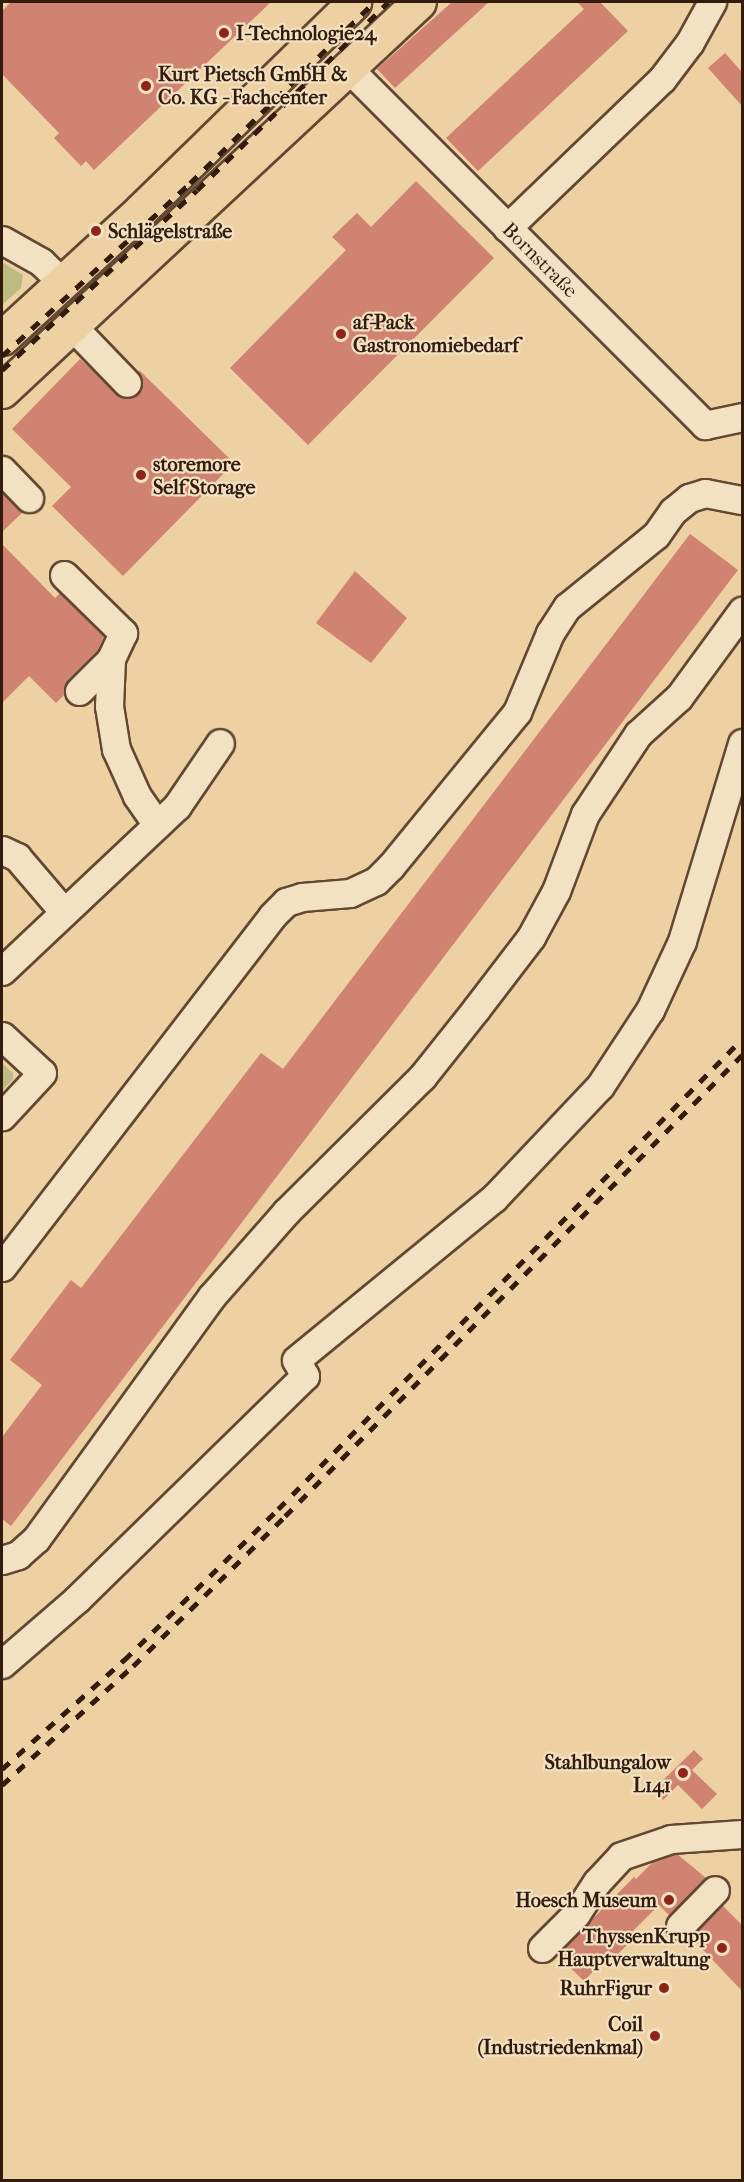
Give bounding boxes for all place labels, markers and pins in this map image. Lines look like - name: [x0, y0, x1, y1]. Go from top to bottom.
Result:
- place label: I-Technologie24: [236, 21, 376, 45]
- marker: I-Technologie24: [217, 26, 231, 40]
- place label: Kurt Pietsch GmbH & Co. KG - Fachcenter: [158, 62, 347, 109]
- marker: Kurt Pietsch GmbH & Co. KG - Fachcenter: [139, 79, 153, 93]
- place label: Schlägelstraße: [108, 219, 232, 243]
- marker: Schlägelstraße: [89, 224, 103, 238]
- place label: af-Pack Gastronomiebedarf: [353, 310, 519, 357]
- marker: af-Pack Gastronomiebedarf: [334, 327, 348, 341]
- place label: storemore Self Storage: [153, 452, 255, 499]
- marker: storemore Self Storage: [134, 468, 148, 482]
- place label: Stahlbungalow L141: [544, 1750, 671, 1797]
- marker: Stahlbungalow L141: [676, 1766, 690, 1780]
- place label: Hoesch Museum: [515, 1888, 657, 1912]
- marker: Hoesch Museum: [662, 1893, 676, 1907]
- place label: ThyssenKrupp Hauptverwaltung: [557, 1924, 710, 1971]
- marker: ThyssenKrupp Hauptverwaltung: [715, 1941, 729, 1955]
- place label: RuhrFigur: [560, 1976, 652, 2000]
- marker: RuhrFigur: [657, 1981, 671, 1995]
- place label: Coil (Industriedenkmal): [478, 2012, 643, 2059]
- marker: Coil (Industriedenkmal): [648, 2029, 662, 2043]

